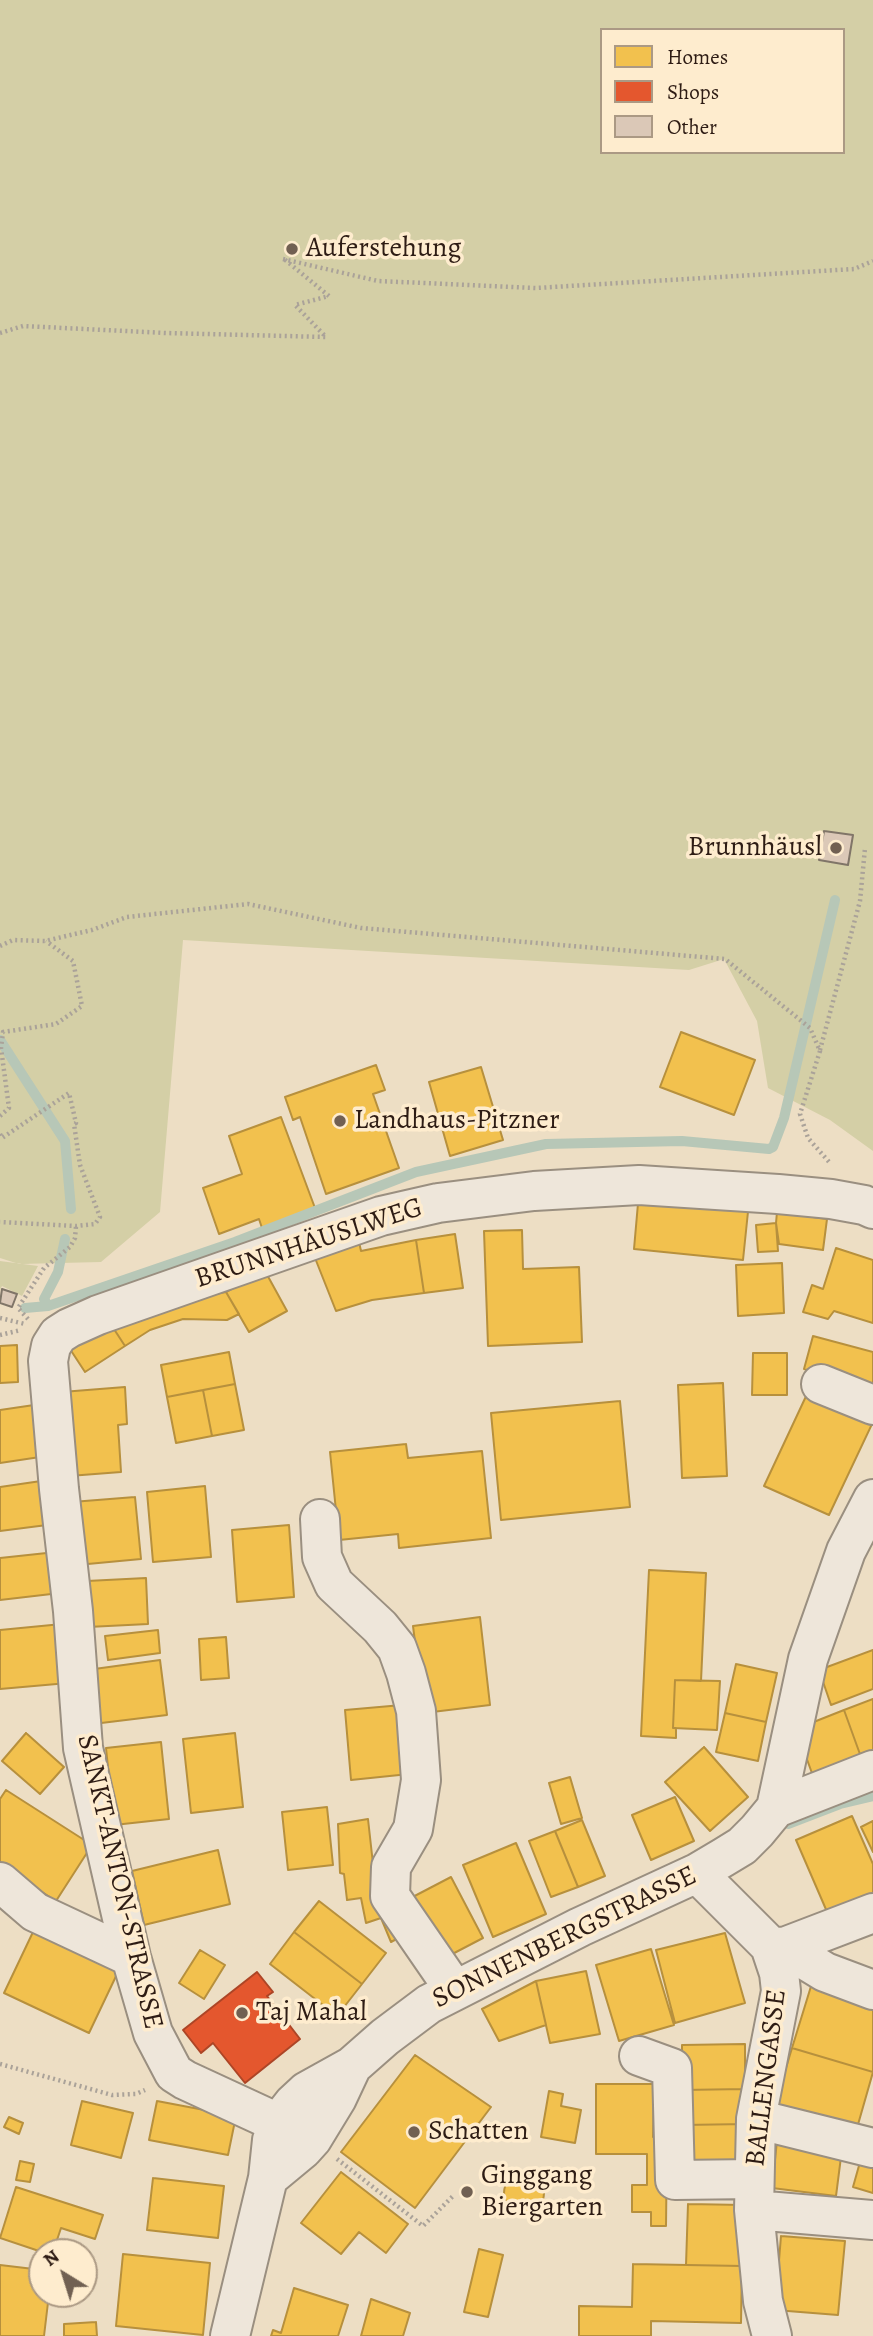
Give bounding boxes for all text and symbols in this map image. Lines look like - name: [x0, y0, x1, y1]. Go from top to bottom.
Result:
- legend: [600, 28, 845, 154]
- text: Homes: [667, 43, 728, 71]
- text: Shops: [667, 78, 719, 106]
- text: Other: [667, 113, 717, 141]
- place label: Auferstehung: [306, 232, 461, 266]
- marker: Auferstehung: [284, 241, 300, 257]
- place label: Brunnhäusl: [688, 831, 822, 865]
- marker: Brunnhäusl: [828, 840, 844, 856]
- place label: Landhaus-Pitzner: [354, 1104, 560, 1138]
- marker: Landhaus-Pitzner: [332, 1113, 348, 1129]
- street label: BRUNNHÄUSLWEG: [191, 1191, 427, 1297]
- street label: SANKT-ANTON-STRASSE: [69, 1731, 169, 2033]
- street label: SONNENBERGSTRASSE: [427, 1859, 703, 2017]
- street label: BALLENGASSE: [739, 1987, 795, 2169]
- place label: Taj Mahal: [256, 1996, 367, 2030]
- marker: Taj Mahal: [234, 2005, 250, 2021]
- place label: Schatten: [428, 2115, 529, 2149]
- marker: Schatten: [406, 2124, 422, 2140]
- place label: Ginggang Biergarten: [481, 2159, 603, 2225]
- marker: Ginggang Biergarten: [459, 2184, 475, 2200]
- north arrow: [28, 2238, 98, 2308]
- text: N: [38, 2244, 65, 2273]

